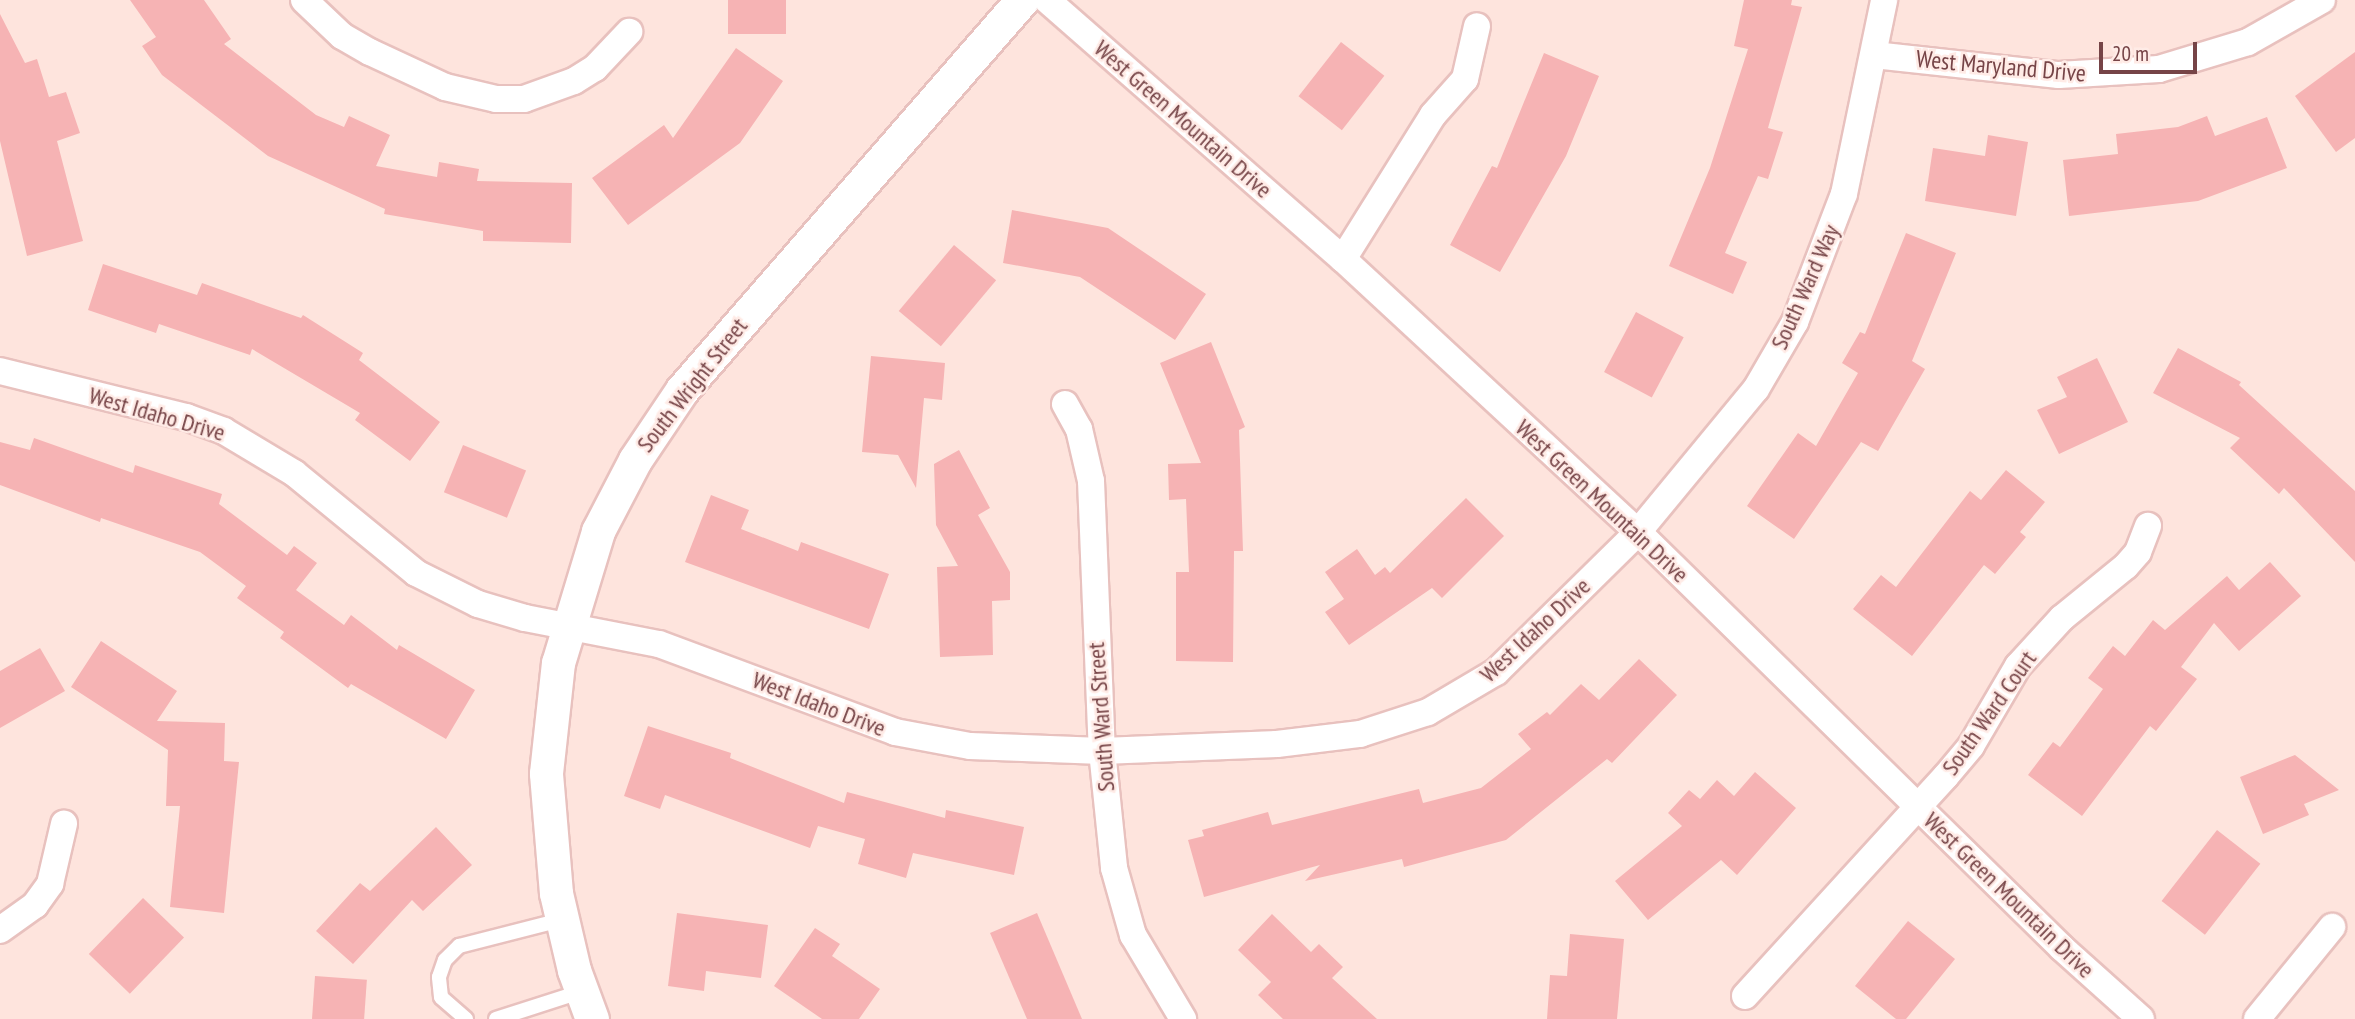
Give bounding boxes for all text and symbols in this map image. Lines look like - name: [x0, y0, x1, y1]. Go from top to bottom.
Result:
- scale bar: [2103, 28, 2201, 72]
- street label: West Green Mountain Drive: [1088, 34, 1278, 204]
- text: 20 m: [2112, 40, 2149, 67]
- street label: West Maryland Drive: [1915, 44, 2087, 88]
- street label: South Ward Way: [1765, 220, 1845, 354]
- street label: South Wright Street: [631, 312, 753, 458]
- street label: West Idaho Drive: [86, 381, 228, 447]
- street label: West Green Mountain Drive: [1510, 413, 1694, 589]
- street label: West Idaho Drive: [1474, 572, 1596, 688]
- street label: South Ward Street: [1081, 641, 1121, 793]
- street label: South Ward Court: [1936, 645, 2042, 781]
- street label: West Idaho Drive: [748, 665, 890, 743]
- street label: West Green Mountain Drive: [1918, 806, 2100, 984]

